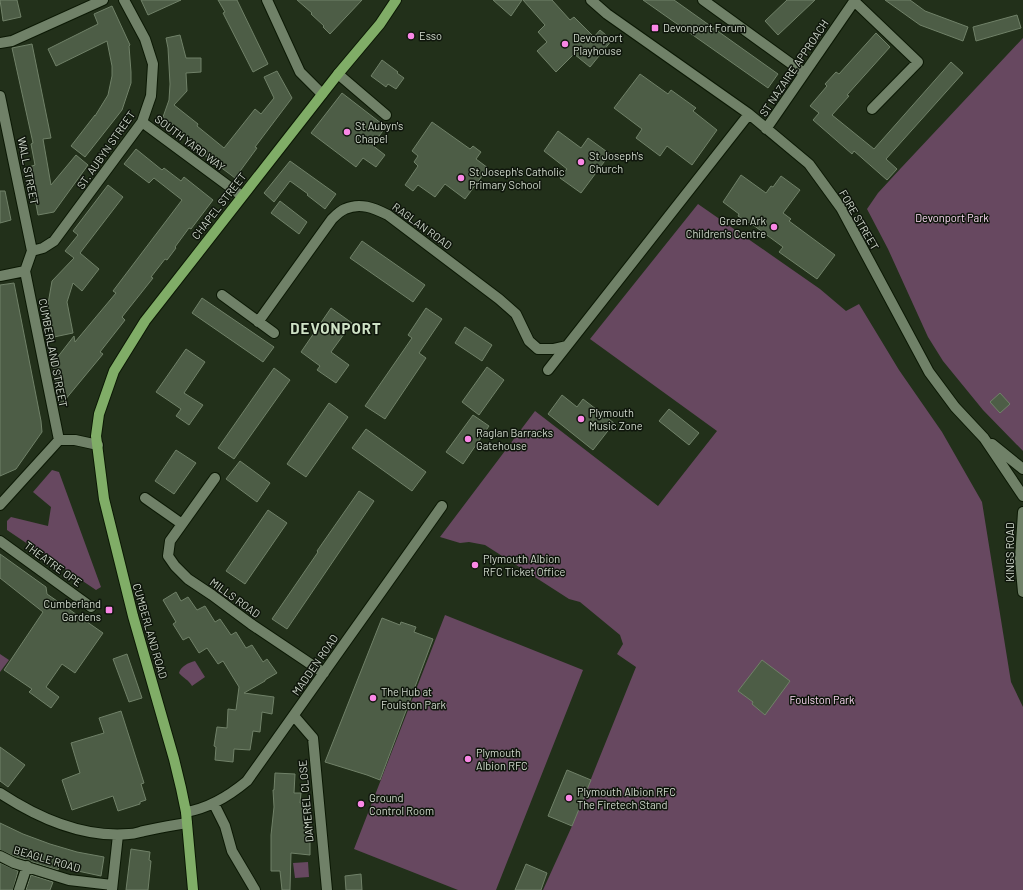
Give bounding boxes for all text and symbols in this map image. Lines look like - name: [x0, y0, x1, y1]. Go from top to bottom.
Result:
- street label: ST NAZAIRE APPROACH: [756, 17, 831, 119]
- place label: Devonport Forum: [663, 21, 746, 34]
- marker: Devonport Forum: [650, 23, 660, 33]
- place label: Esso: [419, 29, 442, 42]
- marker: Esso: [406, 31, 416, 41]
- place label: Devonport Playhouse: [573, 31, 623, 57]
- marker: Devonport Playhouse: [560, 39, 570, 49]
- street label: ST. AUBYN STREET: [74, 108, 137, 191]
- street label: SOUTH YARD WAY: [153, 112, 228, 173]
- place label: St Aubyn's Chapel: [355, 119, 403, 145]
- marker: St Aubyn's Chapel: [342, 127, 352, 137]
- street label: WALL STREET: [16, 136, 41, 206]
- place label: St Joseph's Church: [589, 149, 643, 175]
- marker: St Joseph's Church: [576, 157, 586, 167]
- place label: St Joseph's Catholic Primary School: [469, 165, 565, 191]
- street label: CHAPEL STREET: [189, 170, 249, 242]
- marker: St Joseph's Catholic Primary School: [456, 173, 466, 183]
- street label: FORE STREET: [837, 187, 882, 252]
- street label: RAGLAN ROAD: [390, 200, 455, 252]
- park label: Devonport Park: [915, 211, 989, 224]
- place label: Green Ark Children's Centre: [686, 214, 766, 240]
- marker: Green Ark Children's Centre: [769, 222, 779, 232]
- street label: CUMBERLAND STREET: [37, 297, 70, 408]
- district label: DEVONPORT: [290, 319, 382, 337]
- place label: Plymouth Music Zone: [589, 406, 643, 432]
- marker: Plymouth Music Zone: [576, 414, 586, 424]
- place label: Raglan Barracks Gatehouse: [476, 426, 553, 452]
- marker: Raglan Barracks Gatehouse: [463, 434, 473, 444]
- street label: KINGS ROAD: [1003, 522, 1016, 582]
- street label: THEATRE OPE: [22, 538, 85, 589]
- place label: Plymouth Albion RFC Ticket Office: [483, 552, 566, 578]
- marker: Plymouth Albion RFC Ticket Office: [470, 560, 480, 570]
- street label: MILLS ROAD: [208, 575, 263, 620]
- street label: CUMBERLAND ROAD: [131, 582, 170, 680]
- place label: Cumberland Gardens: [44, 597, 101, 623]
- marker: Cumberland Gardens: [104, 605, 114, 615]
- street label: MADDEN ROAD: [289, 632, 341, 698]
- place label: The Hub at Foulston Park: [381, 685, 447, 711]
- marker: The Hub at Foulston Park: [368, 693, 378, 703]
- park label: Foulston Park: [789, 693, 855, 706]
- place label: Plymouth Albion RFC: [476, 746, 528, 772]
- marker: Plymouth Albion RFC: [463, 754, 473, 764]
- street label: DAMEREL CLOSE: [295, 759, 316, 843]
- place label: Plymouth Albion RFC The Firetech Stand: [577, 785, 676, 811]
- place label: Ground Control Room: [369, 791, 434, 817]
- marker: Plymouth Albion RFC The Firetech Stand: [564, 793, 574, 803]
- marker: Ground Control Room: [356, 799, 366, 809]
- street label: BEAGLE ROAD: [12, 843, 82, 874]

